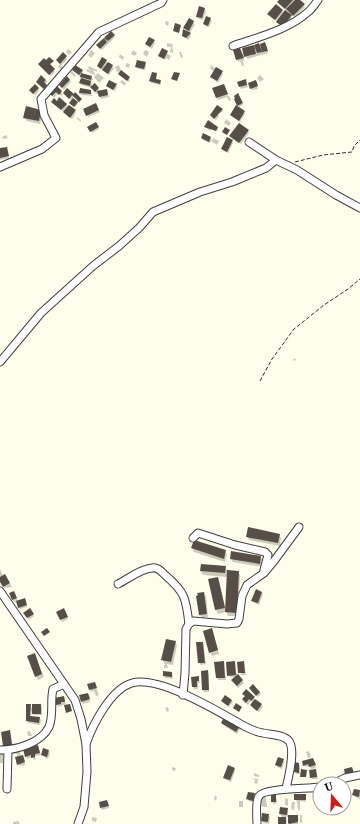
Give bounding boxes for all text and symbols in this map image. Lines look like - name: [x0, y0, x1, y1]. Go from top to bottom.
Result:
- north arrow: [312, 776, 352, 816]
- text: U: [322, 777, 336, 795]

